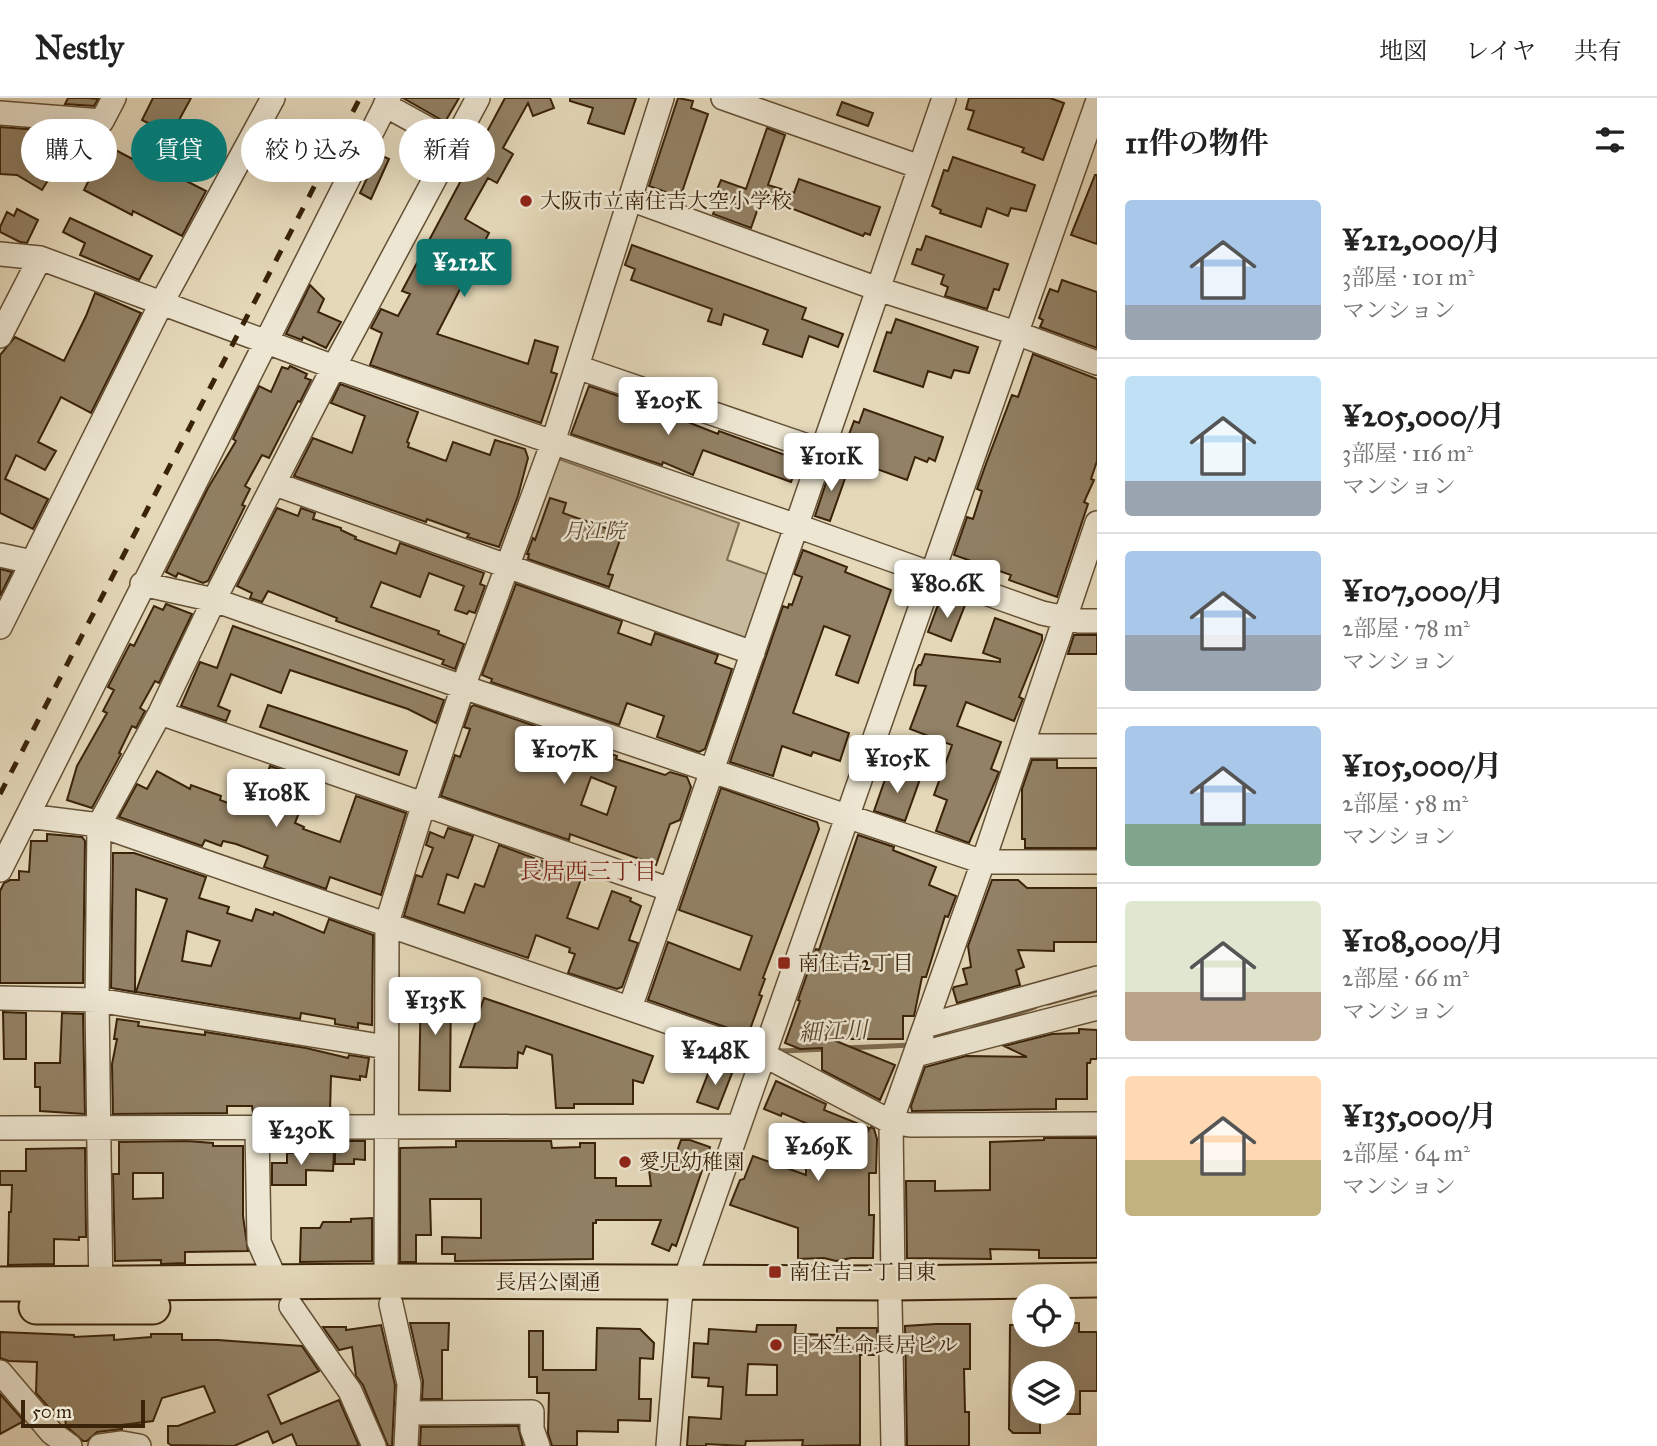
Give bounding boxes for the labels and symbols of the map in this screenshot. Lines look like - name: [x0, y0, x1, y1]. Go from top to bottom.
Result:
- place label: 大阪市立南住吉大空小学校: [540, 188, 792, 214]
- marker: 大阪市立南住吉大空小学校: [518, 193, 534, 209]
- pin: ¥212K: [415, 240, 513, 299]
- pin: ¥205K: [619, 378, 717, 437]
- pin: ¥101K: [782, 434, 880, 493]
- park label: 月江院: [563, 518, 628, 544]
- pin: ¥80.6K: [890, 560, 1004, 620]
- pin: ¥107K: [515, 726, 613, 786]
- pin: ¥105K: [848, 736, 946, 795]
- pin: ¥108K: [227, 770, 325, 829]
- district label: 長居西三丁目: [519, 857, 657, 885]
- place label: 南住吉2丁目: [798, 950, 913, 976]
- marker: 南住吉2丁目: [776, 955, 792, 971]
- pin: ¥135K: [386, 978, 484, 1037]
- water label: 細江川: [798, 1015, 871, 1047]
- pin: ¥248K: [666, 1028, 764, 1087]
- pin: ¥230K: [252, 1108, 350, 1167]
- pin: ¥269K: [769, 1124, 867, 1183]
- place label: 愛児幼稚園: [639, 1149, 744, 1175]
- marker: 愛児幼稚園: [617, 1154, 633, 1170]
- place label: 南住吉一丁目東: [789, 1259, 936, 1285]
- marker: 南住吉一丁目東: [767, 1264, 783, 1280]
- street label: 長居公園通: [496, 1269, 601, 1295]
- place label: 日本生命長居ビル: [790, 1332, 958, 1358]
- marker: 日本生命長居ビル: [768, 1337, 784, 1353]
- scale bar: [21, 1397, 145, 1429]

